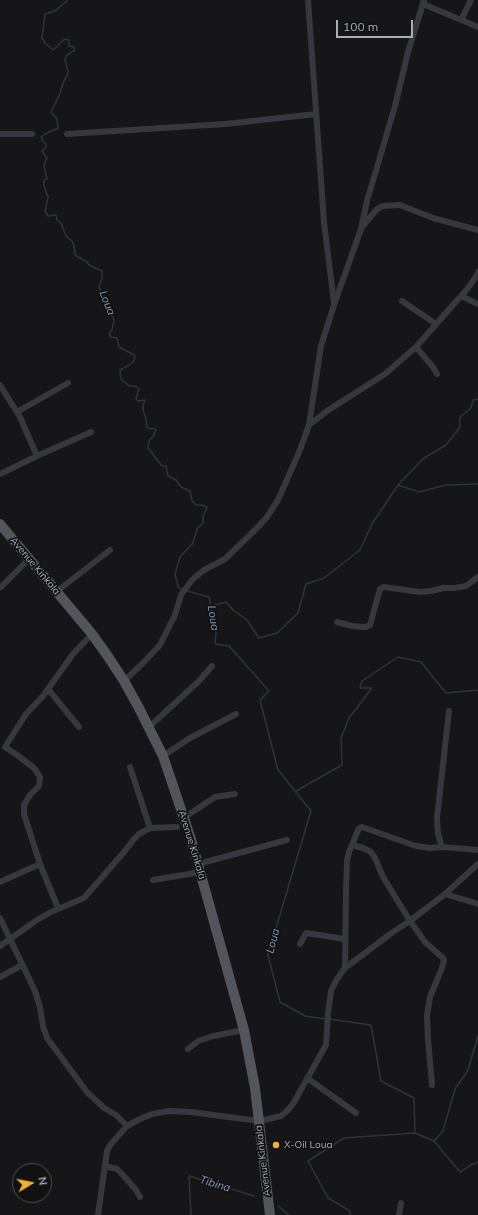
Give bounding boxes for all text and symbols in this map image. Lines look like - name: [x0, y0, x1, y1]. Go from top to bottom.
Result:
- scale bar: [338, 12, 415, 38]
- text: 100 m: [343, 19, 378, 34]
- water label: Loua: [96, 289, 118, 317]
- street label: Avenue Kinkala: [7, 535, 63, 597]
- water label: Loua: [205, 605, 221, 631]
- street label: Avenue Kinkala: [176, 809, 208, 881]
- water label: Loua: [264, 927, 282, 955]
- street label: Avenue Kinkala: [253, 1125, 273, 1197]
- place label: X-Oil Loua: [284, 1139, 332, 1151]
- marker: X-Oil Loua: [271, 1140, 281, 1150]
- north arrow: [12, 1163, 52, 1203]
- water label: Tibina: [198, 1173, 232, 1195]
- text: N: [35, 1176, 50, 1186]

